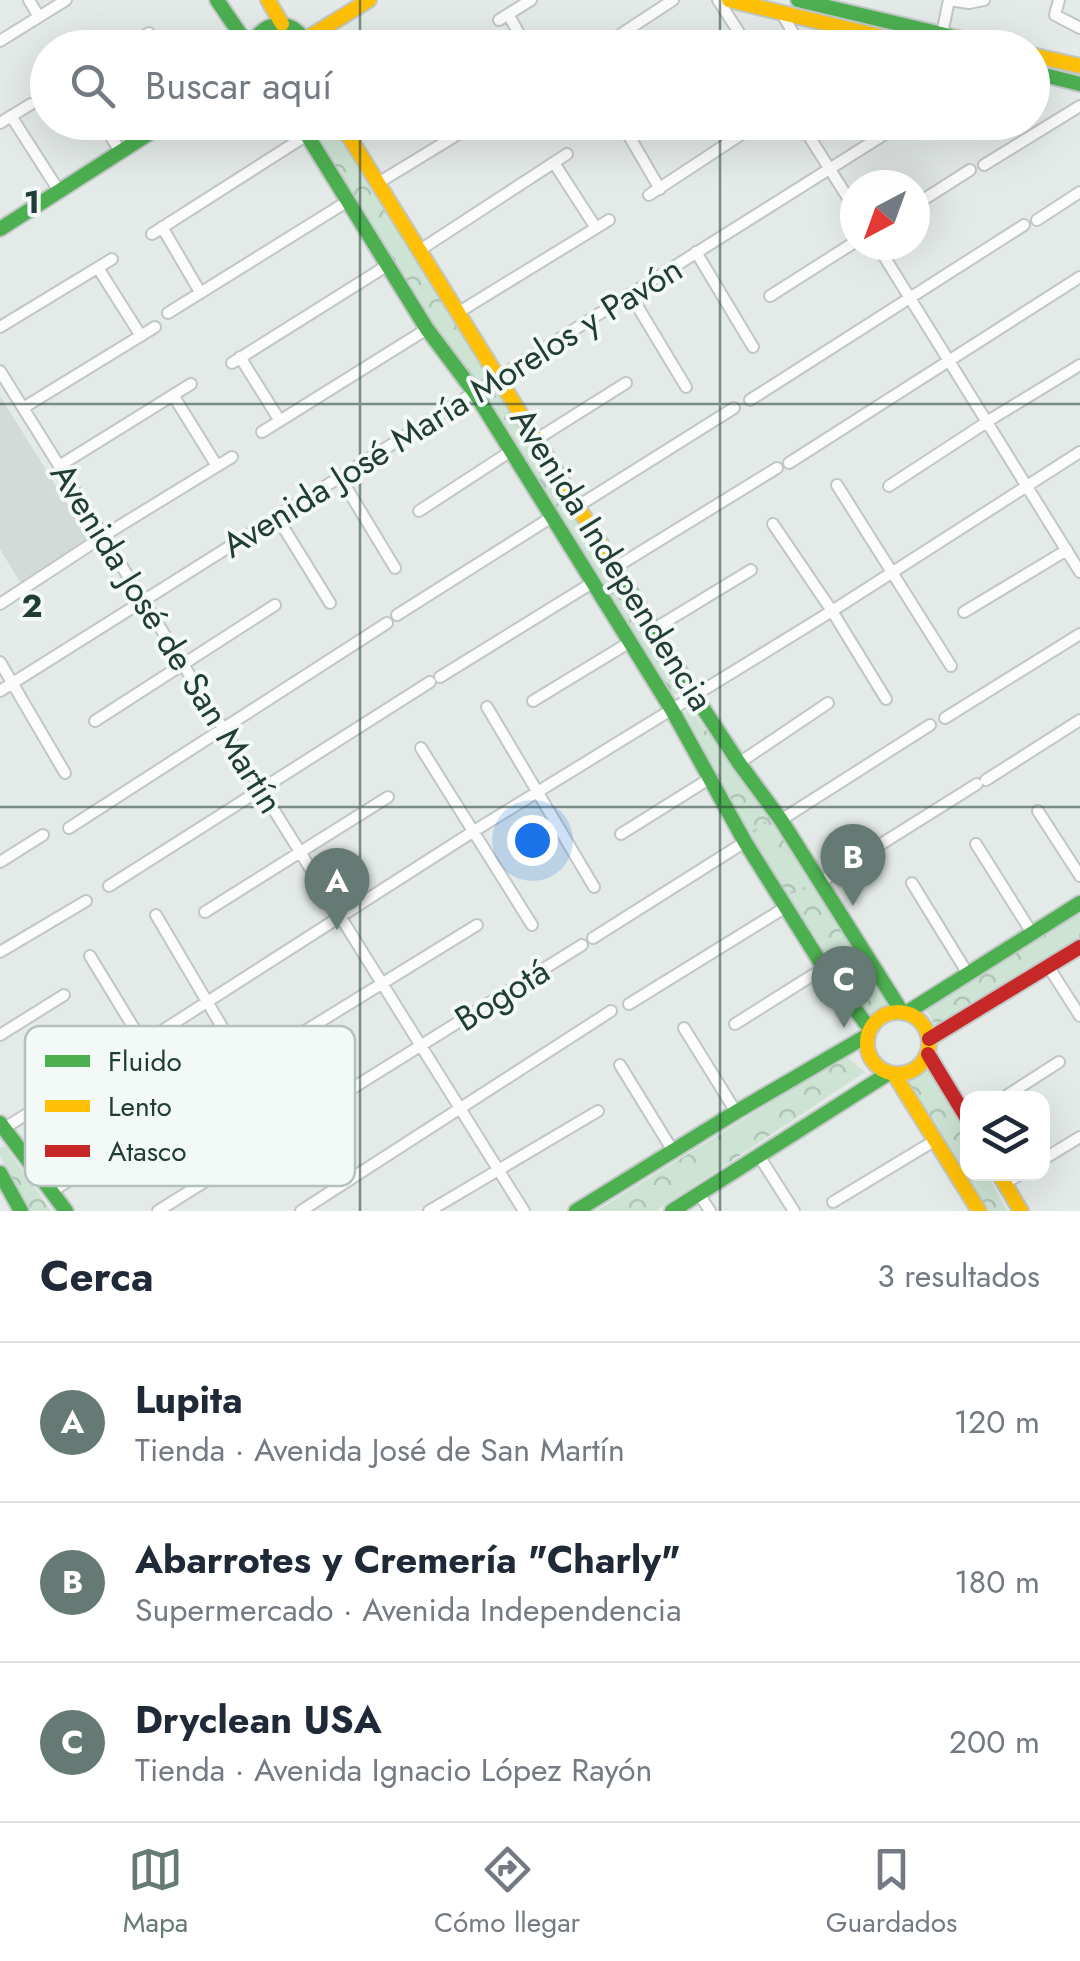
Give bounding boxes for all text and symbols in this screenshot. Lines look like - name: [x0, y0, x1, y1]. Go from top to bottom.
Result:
- search box: [30, 30, 1050, 140]
- icon: search: [65, 58, 120, 113]
- text: Buscar aquí: [145, 58, 332, 113]
- north arrow: [840, 170, 930, 260]
- text: 1: [24, 179, 40, 225]
- street label: Avenida José María Morelos y Pavón: [212, 244, 692, 570]
- street label: Avenida Independencia: [498, 398, 726, 720]
- street label: Avenida José de San Martín: [38, 453, 296, 823]
- text: 2: [22, 583, 43, 629]
- your location: [507, 815, 558, 866]
- pin: B: [820, 824, 886, 906]
- pin: A: [304, 848, 370, 930]
- street label: Bogotá: [445, 946, 559, 1044]
- pin: C: [812, 946, 876, 1028]
- legend: [25, 1026, 355, 1186]
- text: Fluido: [108, 1041, 182, 1082]
- text: Lento: [108, 1086, 172, 1127]
- map controls: [960, 1091, 1050, 1181]
- button: layers: [960, 1091, 1050, 1181]
- text: Atasco: [108, 1131, 187, 1172]
- text: Cerca: [40, 1246, 154, 1307]
- text: 3 resultados: [877, 1253, 1040, 1299]
- text: Lupita: [135, 1372, 243, 1427]
- text: A: [61, 1399, 84, 1445]
- text: 120 m: [954, 1399, 1040, 1445]
- text: Tienda · Avenida José de San Martín: [135, 1427, 625, 1473]
- text: Abarrotes y Cremería "Charly": [135, 1532, 681, 1587]
- text: B: [62, 1559, 83, 1605]
- text: 180 m: [954, 1559, 1040, 1605]
- text: Supermercado · Avenida Independencia: [135, 1587, 682, 1633]
- text: Dryclean USA: [135, 1692, 382, 1747]
- text: C: [61, 1719, 84, 1765]
- text: 200 m: [949, 1719, 1040, 1765]
- text: Tienda · Avenida Ignacio López Rayón: [135, 1747, 652, 1793]
- tab: Mapa: [123, 1842, 188, 1943]
- tab: Cómo llegar: [434, 1842, 580, 1943]
- tab: Guardados: [826, 1842, 957, 1943]

